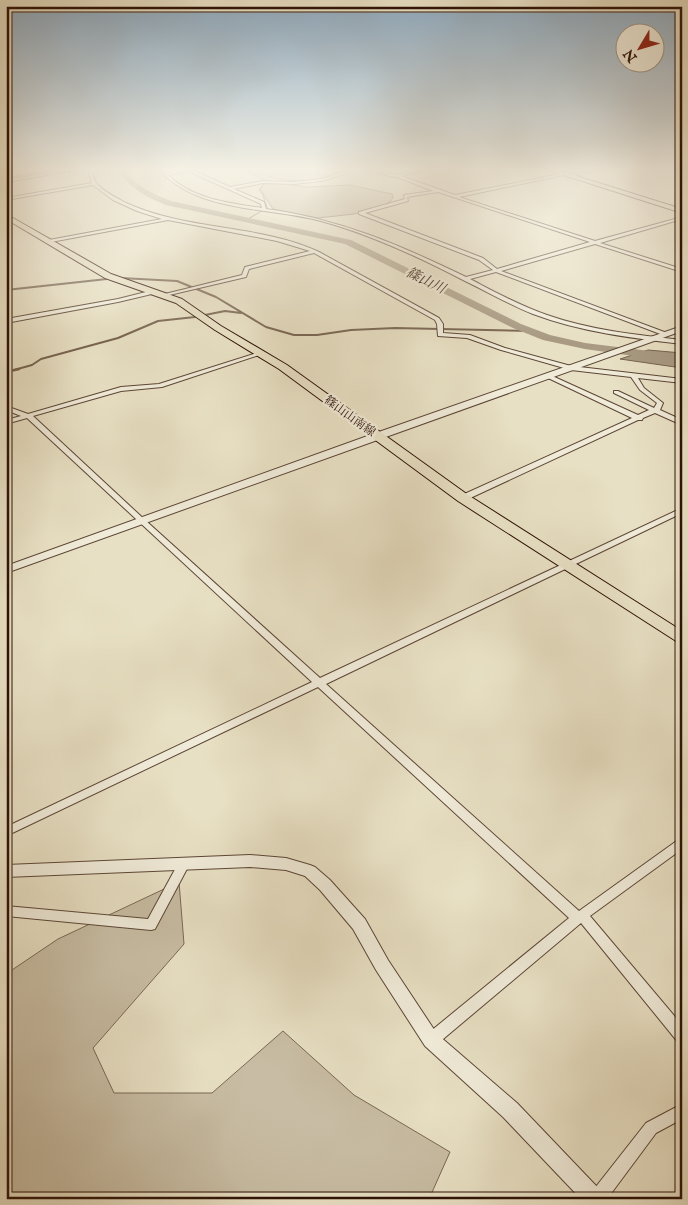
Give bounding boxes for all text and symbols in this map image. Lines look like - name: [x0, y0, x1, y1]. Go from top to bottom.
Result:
- north arrow: [616, 22, 666, 72]
- text: N: [620, 45, 642, 66]
- water label: 篠山川: [403, 264, 450, 299]
- street label: 篠山山南線: [321, 393, 378, 440]

